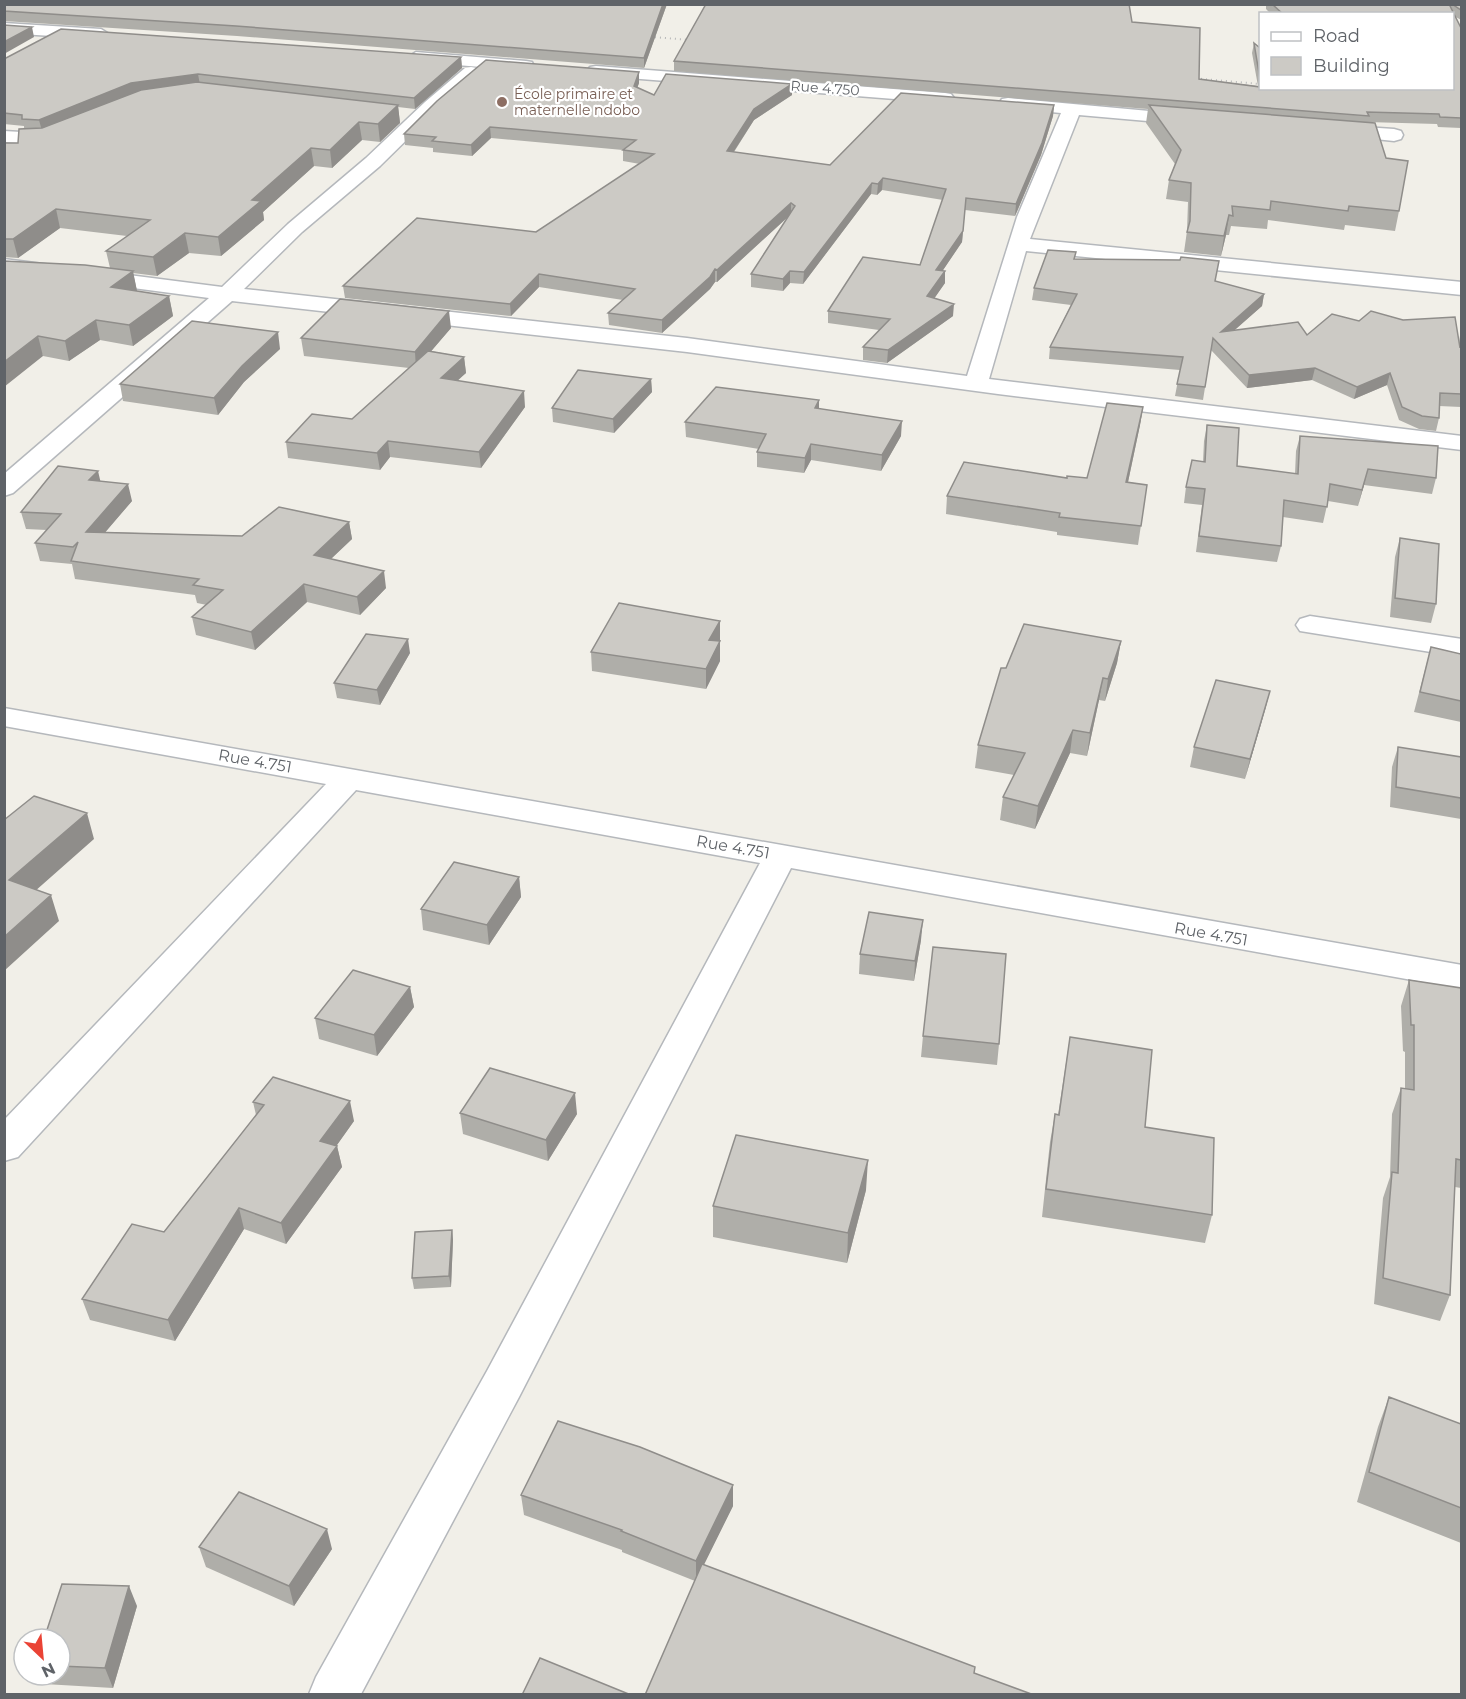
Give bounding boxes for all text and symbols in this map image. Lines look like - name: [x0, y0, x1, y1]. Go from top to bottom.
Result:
- legend: [1259, 12, 1454, 90]
- text: Road: [1313, 25, 1360, 47]
- text: Building: [1313, 55, 1390, 77]
- street label: Rue 4.750: [790, 77, 860, 99]
- place label: École primaire et maternelle ndobo: [514, 85, 640, 119]
- marker: École primaire et maternelle ndobo: [495, 95, 509, 109]
- street label: Rue 4.751: [217, 745, 293, 777]
- street label: Rue 4.751: [695, 831, 771, 863]
- street label: Rue 4.751: [1173, 918, 1249, 950]
- north arrow: [12, 1627, 72, 1687]
- text: N: [38, 1659, 58, 1681]

